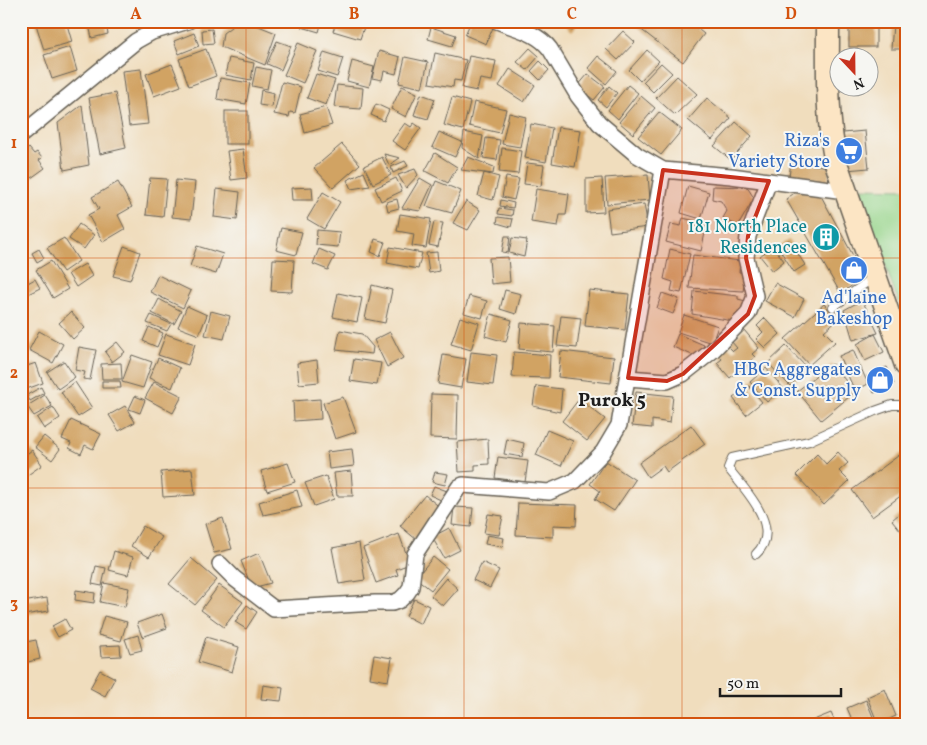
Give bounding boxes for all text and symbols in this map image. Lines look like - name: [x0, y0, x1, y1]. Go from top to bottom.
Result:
- text: A: [130, 4, 142, 26]
- text: B: [349, 4, 360, 26]
- text: C: [567, 4, 577, 26]
- text: D: [785, 4, 797, 26]
- north arrow: [830, 48, 880, 98]
- text: N: [850, 72, 867, 93]
- place label: Riza's Variety Store: [728, 129, 830, 175]
- text: 1: [11, 133, 17, 155]
- supermarket icon: Riza's Variety Store: [834, 136, 864, 166]
- place label: 181 North Place Residences: [688, 215, 807, 261]
- building icon: 181 North Place Residences: [811, 222, 841, 252]
- shop icon: Ad'laine Bakeshop: [839, 255, 869, 285]
- place label: Ad'laine Bakeshop: [816, 286, 892, 332]
- place label: HBC Aggregates & Const. Supply: [733, 358, 861, 404]
- text: 2: [10, 363, 18, 385]
- shop icon: HBC Aggregates & Const. Supply: [865, 365, 895, 395]
- district label: Purok 5: [578, 388, 646, 414]
- text: 3: [10, 593, 18, 615]
- scale bar: [720, 665, 841, 697]
- text: 50 m: [727, 674, 759, 695]

